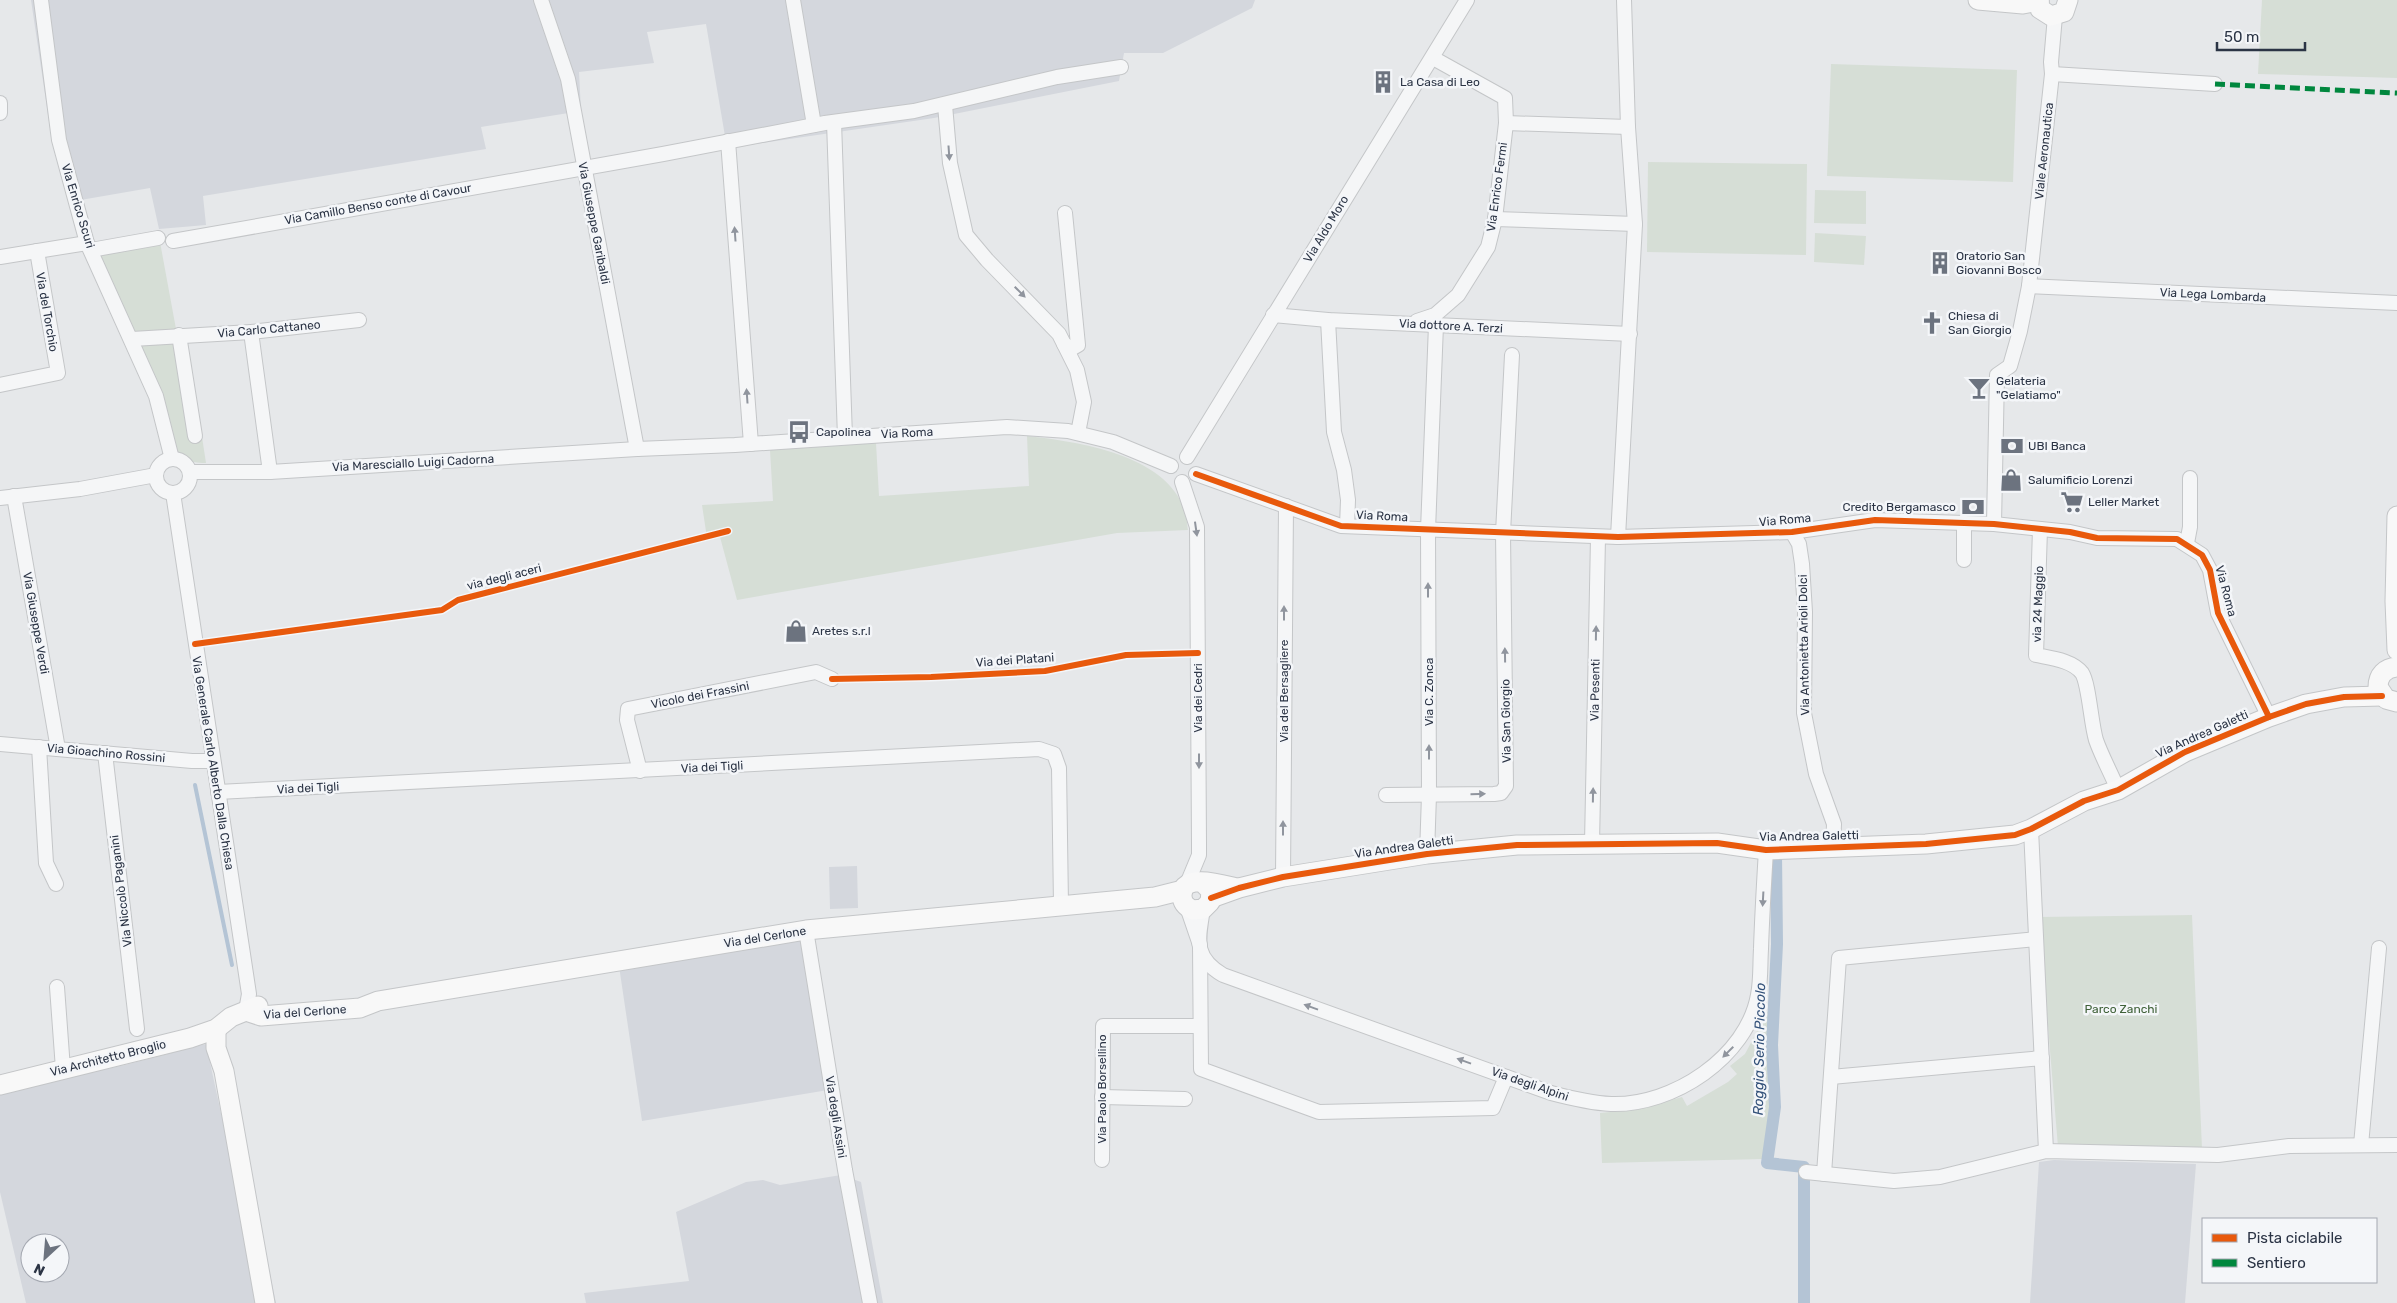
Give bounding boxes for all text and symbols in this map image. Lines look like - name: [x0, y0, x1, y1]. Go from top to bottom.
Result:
- scale bar: [2217, 20, 2304, 52]
- text: 50 m: [2224, 28, 2259, 46]
- building icon: La Casa di Leo: [1370, 69, 1396, 95]
- place label: La Casa di Leo: [1400, 75, 1480, 89]
- street label: Viale Aeronautica: [2032, 102, 2056, 200]
- street label: Via Enrico Fermi: [1484, 141, 1510, 233]
- one-way arrow: [946, 146, 954, 162]
- street label: Via Giuseppe Garibaldi: [575, 161, 613, 285]
- street label: Via Enrico Scuri: [59, 162, 98, 250]
- street label: Via Camillo Benso conte di Cavour: [283, 181, 473, 227]
- street label: Via Aldo Moro: [1301, 193, 1352, 265]
- one-way arrow: [731, 225, 739, 241]
- place label: Oratorio San Giovanni Bosco: [1956, 249, 2042, 277]
- building icon: Oratorio San Giovanni Bosco: [1927, 250, 1953, 276]
- street label: Via del Torchio: [33, 271, 61, 353]
- street label: Via Lega Lombarda: [2159, 285, 2267, 305]
- one-way arrow: [1014, 286, 1026, 298]
- place label: Chiesa di San Giorgio: [1948, 309, 2012, 337]
- church icon: Chiesa di San Giorgio: [1919, 310, 1945, 336]
- street label: Via dottore A. Terzi: [1399, 316, 1503, 336]
- street label: Via Carlo Cattaneo: [217, 318, 321, 340]
- place label: Gelateria "Gelatiamo": [1996, 374, 2061, 402]
- bar icon: Gelateria "Gelatiamo": [1966, 375, 1992, 401]
- one-way arrow: [743, 387, 751, 403]
- bus stop icon: Capolinea: [786, 419, 812, 445]
- place label: Capolinea: [816, 425, 871, 439]
- street label: Via Roma: [881, 425, 933, 441]
- bank icon: UBI Banca: [1999, 433, 2025, 459]
- place label: UBI Banca: [2028, 439, 2086, 453]
- street label: Via Maresciallo Luigi Cadorna: [332, 452, 494, 474]
- shop icon: Salumificio Lorenzi: [1998, 467, 2024, 493]
- place label: Salumificio Lorenzi: [2028, 473, 2133, 487]
- supermarket icon: Leller Market: [2059, 489, 2085, 515]
- bank icon: Credito Bergamasco: [1960, 494, 1986, 520]
- place label: Leller Market: [2088, 495, 2159, 509]
- place label: Credito Bergamasco: [1842, 500, 1956, 514]
- street label: Via Roma: [1356, 508, 1408, 524]
- street label: Via Roma: [1758, 511, 1812, 529]
- one-way arrow: [1192, 521, 1200, 537]
- street label: via degli aceri: [465, 561, 543, 593]
- street label: Via Roma: [2212, 564, 2240, 618]
- street label: via 24 Maggio: [2030, 565, 2046, 643]
- street label: Via Giuseppe Verdi: [20, 571, 52, 675]
- street label: Via Antonietta Arioli Dolci: [1796, 574, 1812, 716]
- one-way arrow: [1424, 582, 1432, 598]
- one-way arrow: [1280, 605, 1288, 621]
- shop icon: Aretes s.r.l: [783, 618, 809, 644]
- place label: Aretes s.r.l: [812, 624, 871, 638]
- one-way arrow: [1592, 624, 1600, 640]
- street label: Via del Bersagliere: [1277, 639, 1291, 742]
- one-way arrow: [1500, 647, 1508, 663]
- street label: Via dei Platani: [975, 650, 1055, 670]
- street label: Via Generale Carlo Alberto Dalla Chiesa: [189, 655, 237, 871]
- street label: Via C. Zonca: [1422, 658, 1436, 726]
- street label: Via Pesenti: [1587, 659, 1603, 721]
- street label: Via dei Cedri: [1191, 663, 1205, 733]
- street label: Vicolo dei Frassini: [650, 679, 750, 711]
- street label: Via San Giorgio: [1498, 679, 1514, 763]
- street label: Via Andrea Galetti: [2154, 707, 2251, 761]
- street label: Via Gioachino Rossini: [46, 741, 166, 765]
- one-way arrow: [1425, 744, 1433, 760]
- one-way arrow: [1195, 753, 1203, 769]
- street label: Via dei Tigli: [680, 758, 744, 776]
- street label: Via dei Tigli: [276, 779, 340, 797]
- one-way arrow: [1589, 787, 1597, 803]
- one-way arrow: [1470, 790, 1486, 798]
- one-way arrow: [1280, 820, 1288, 836]
- street label: Via Andrea Galetti: [1759, 828, 1859, 844]
- street label: Via Andrea Galetti: [1354, 833, 1454, 861]
- street label: Via Niccolò Paganini: [107, 834, 135, 948]
- one-way arrow: [1759, 891, 1767, 907]
- street label: Via del Cerlone: [723, 924, 807, 950]
- water label: Roggia Serio Piccolo: [1750, 982, 1769, 1116]
- street label: Via del Cerlone: [263, 1002, 347, 1022]
- park label: Parco Zanchi: [2084, 1002, 2158, 1016]
- one-way arrow: [1303, 1003, 1318, 1010]
- street label: Via Paolo Borsellino: [1095, 1034, 1109, 1144]
- street label: Via Architetto Broglio: [49, 1037, 168, 1079]
- one-way arrow: [1722, 1046, 1734, 1058]
- one-way arrow: [1456, 1057, 1471, 1065]
- street label: Via degli Alpini: [1489, 1064, 1571, 1104]
- street label: Via degli Assini: [823, 1075, 849, 1159]
- legend: [2202, 1218, 2377, 1283]
- text: Pista ciclabile: [2247, 1229, 2342, 1247]
- north arrow: [20, 1233, 70, 1283]
- text: Sentiero: [2247, 1254, 2306, 1272]
- text: N: [31, 1259, 48, 1279]

